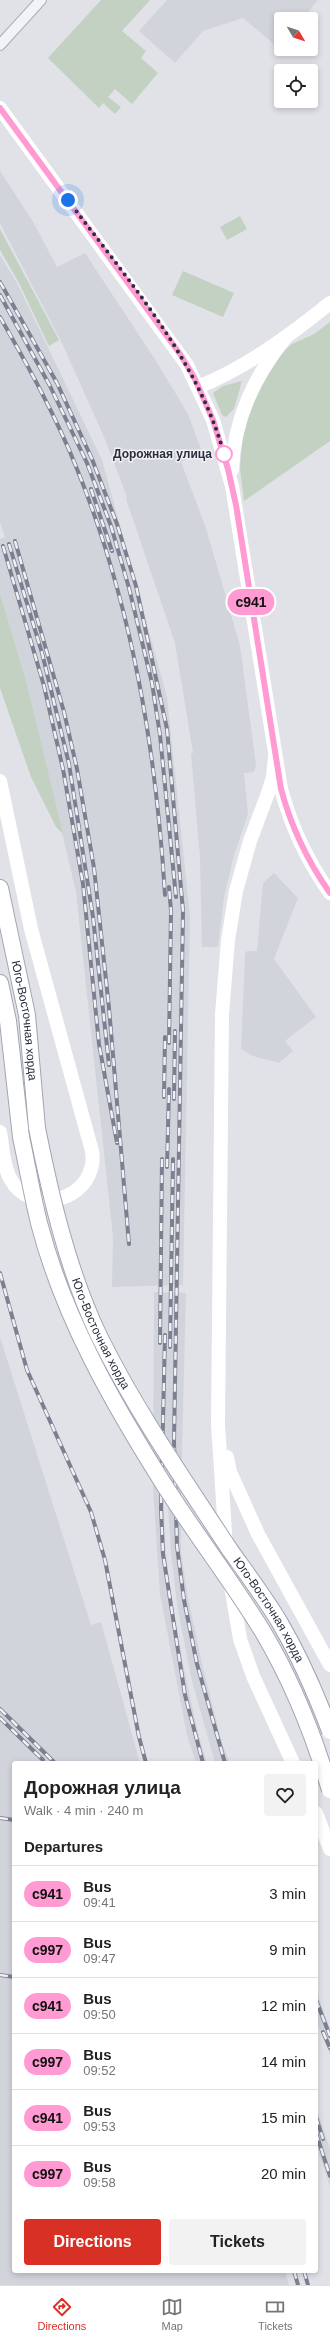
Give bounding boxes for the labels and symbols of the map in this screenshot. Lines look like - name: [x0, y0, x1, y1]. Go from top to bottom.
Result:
- north arrow: [274, 12, 318, 56]
- your location: [58, 190, 78, 210]
- marker: Дорожная улица: [215, 445, 233, 463]
- place label: Дорожная улица: [113, 447, 212, 461]
- line badge: с941: [223, 589, 279, 615]
- street label: Юго-Восточная хорда: [9, 959, 40, 1082]
- street label: Юго-Восточная хорда: [69, 1276, 133, 1392]
- street label: Юго-Восточная хорда: [230, 1554, 307, 1665]

